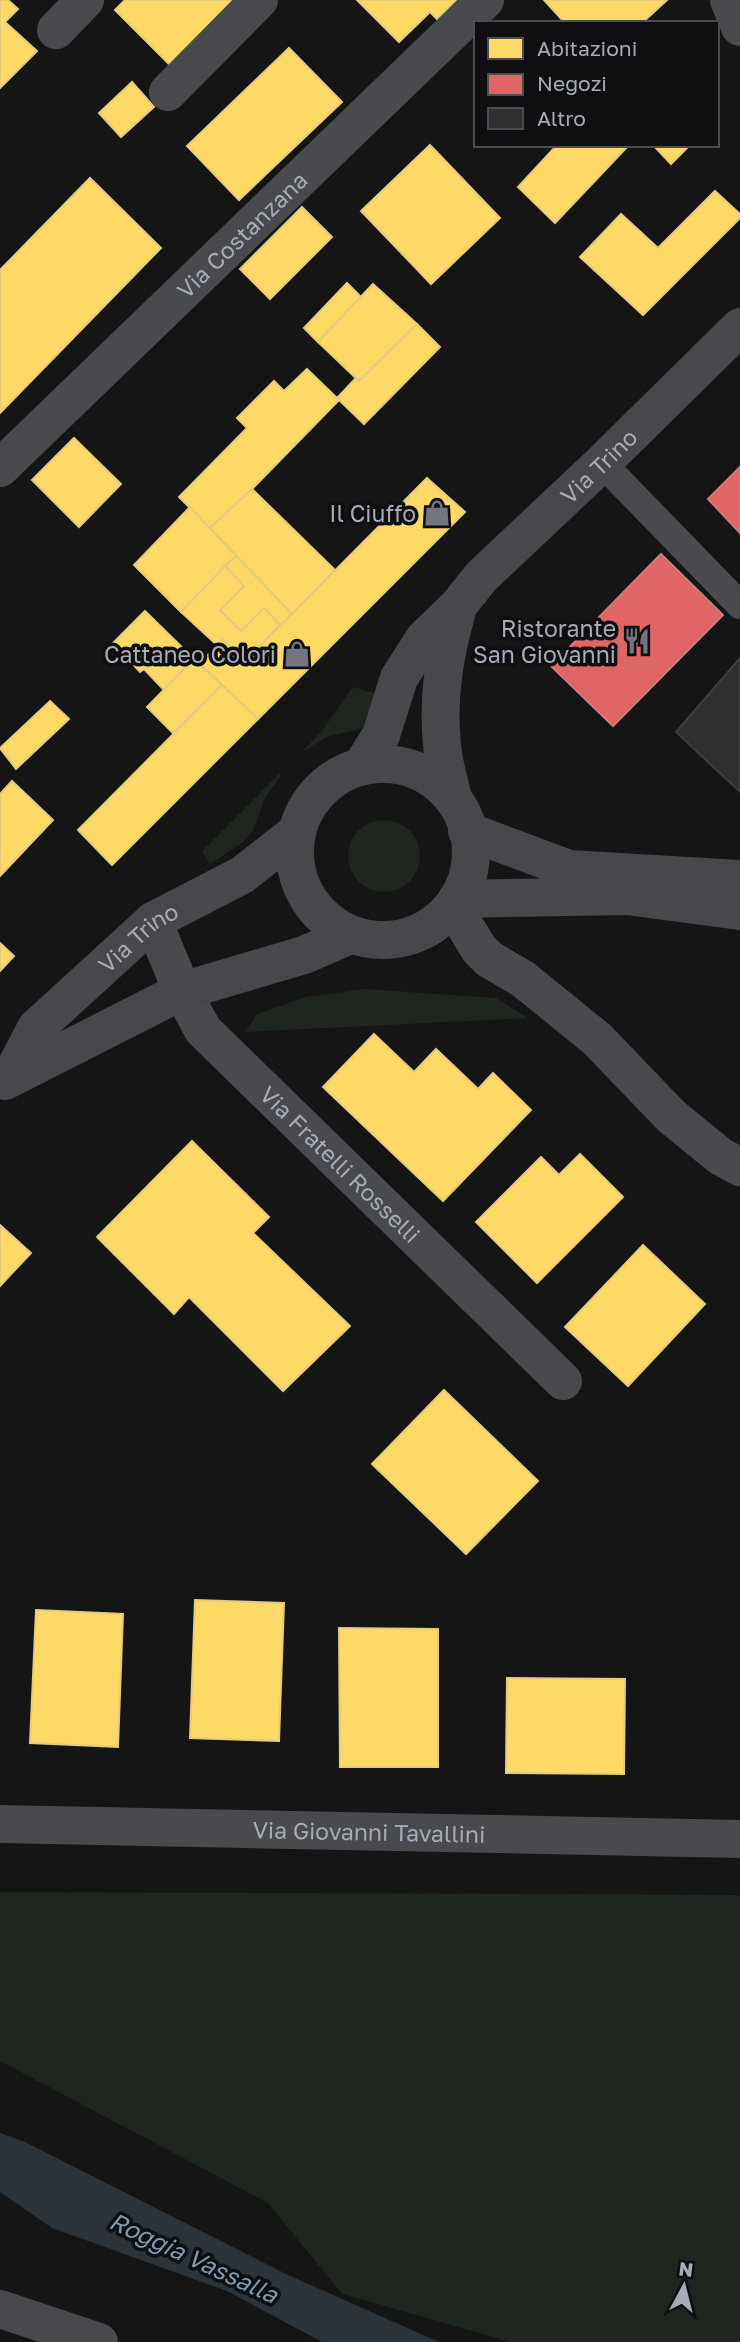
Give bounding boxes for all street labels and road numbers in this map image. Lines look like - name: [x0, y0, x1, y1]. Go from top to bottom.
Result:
- street label: Via Costanzana: [171, 166, 313, 304]
- street label: Via Trino: [554, 423, 643, 509]
- street label: Via Trino: [92, 897, 183, 978]
- street label: Via Fratelli Rosselli: [255, 1080, 426, 1248]
- street label: Via Giovanni Tavallini: [252, 1815, 486, 1848]

